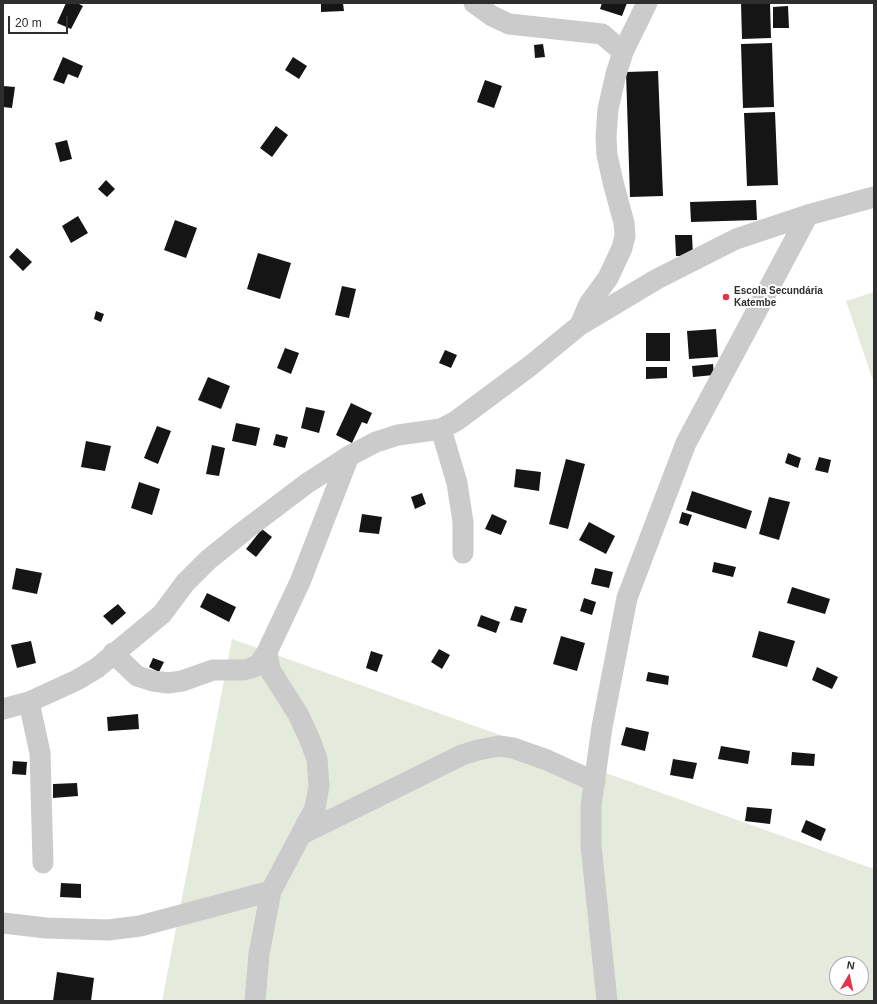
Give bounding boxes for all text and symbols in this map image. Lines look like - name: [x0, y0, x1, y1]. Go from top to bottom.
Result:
- scale bar: [10, 8, 70, 34]
- text: 20 m: [15, 16, 42, 30]
- place label: Escola Secundária Katembe: [734, 285, 823, 308]
- marker: Escola Secundária Katembe: [721, 292, 731, 302]
- north arrow: [829, 956, 869, 996]
- text: N: [846, 959, 856, 972]

